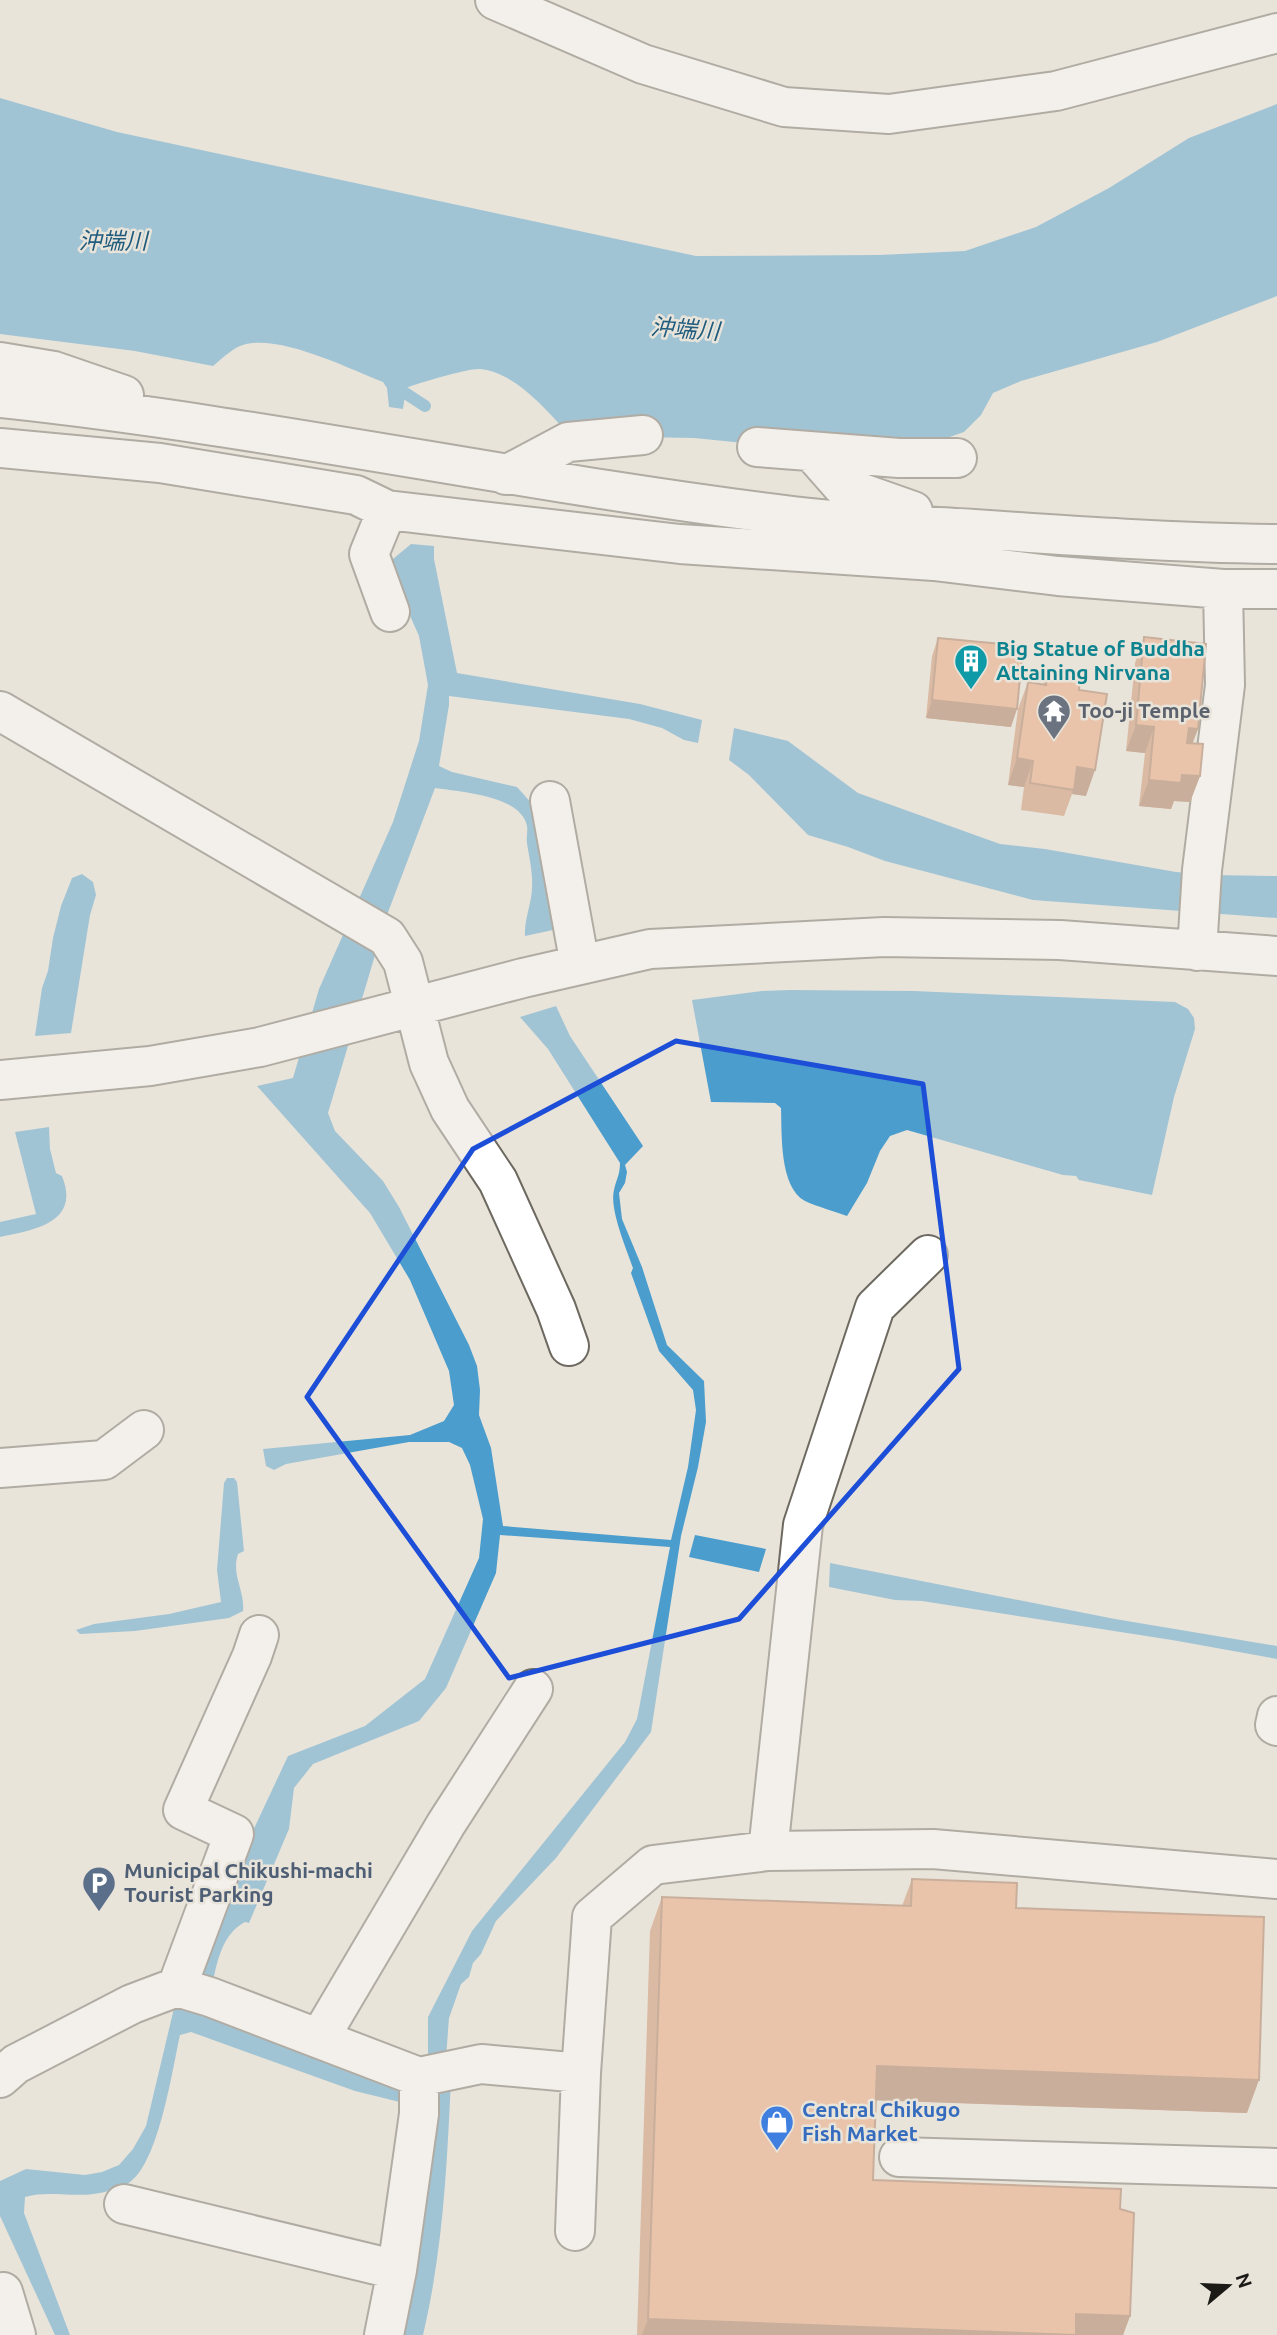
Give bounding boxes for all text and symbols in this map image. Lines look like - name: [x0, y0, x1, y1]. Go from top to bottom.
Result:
- water label: 沖端川: [79, 228, 151, 253]
- water label: 沖端川: [650, 314, 723, 344]
- place label: Big Statue of Buddha Attaining Nirvana: [996, 636, 1205, 684]
- building icon: Big Statue of Buddha Attaining Nirvana: [952, 642, 990, 691]
- temple icon: Too-ji Temple: [1035, 692, 1073, 741]
- place label: Too-ji Temple: [1078, 698, 1211, 722]
- place label: Municipal Chikushi-machi Tourist Parking: [124, 1858, 373, 1906]
- parking icon: Municipal Chikushi-machi Tourist Parking: [80, 1864, 118, 1913]
- place label: Central Chikugo Fish Market: [802, 2097, 960, 2145]
- shop icon: Central Chikugo Fish Market: [758, 2103, 796, 2152]
- north arrow: [1193, 2251, 1263, 2321]
- text: N: [1231, 2270, 1257, 2291]

